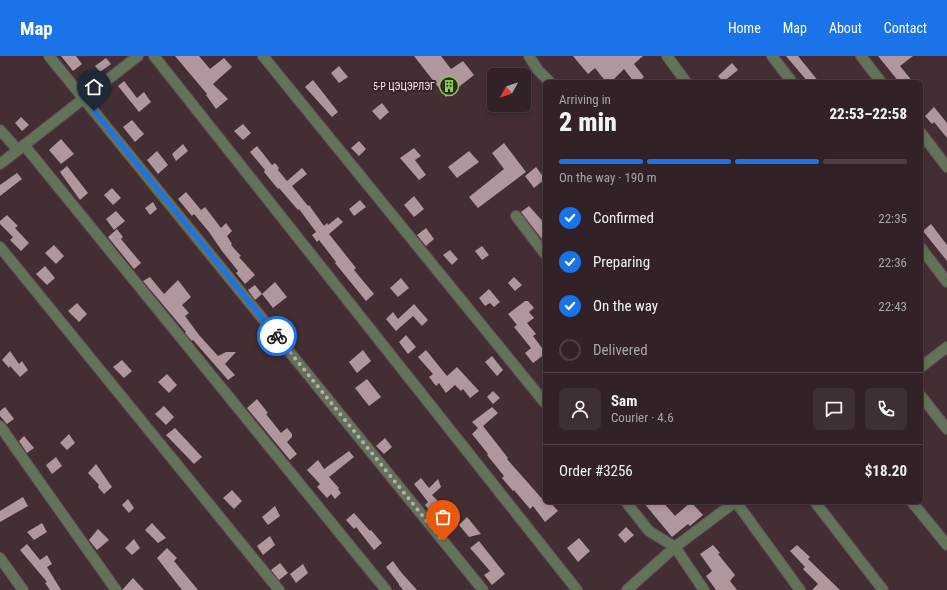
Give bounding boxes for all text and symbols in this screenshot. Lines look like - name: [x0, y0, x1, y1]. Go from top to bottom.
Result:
- text: Map: [20, 17, 53, 40]
- text: Home: [728, 20, 761, 36]
- text: Map: [783, 20, 807, 36]
- text: About: [829, 20, 862, 36]
- text: Contact: [884, 20, 927, 36]
- north arrow: [487, 68, 531, 112]
- map controls: [487, 68, 531, 112]
- pin: [77, 70, 111, 111]
- building icon: 5-Р ЦЭЦЭРЛЭГ: [438, 75, 460, 97]
- icon: home: [83, 76, 105, 98]
- place label: 5-Р ЦЭЦЭРЛЭГ: [373, 81, 435, 92]
- text: Arriving in: [559, 92, 611, 107]
- text: 22:53–22:58: [829, 105, 907, 123]
- text: 2 min: [559, 107, 617, 137]
- text: On the way · 190 m: [559, 170, 656, 185]
- icon: check: [559, 207, 581, 229]
- text: Confirmed: [593, 209, 654, 227]
- text: 22:35: [878, 211, 907, 226]
- icon: check: [559, 251, 581, 273]
- text: Preparing: [593, 253, 650, 271]
- text: 22:36: [878, 255, 907, 270]
- icon: check: [559, 295, 581, 317]
- text: On the way: [593, 297, 658, 315]
- text: 22:43: [878, 299, 907, 314]
- courier: [257, 316, 297, 356]
- icon: bike: [266, 325, 288, 347]
- text: Delivered: [593, 341, 648, 359]
- button: person: [559, 388, 601, 430]
- button: chat: [813, 388, 855, 430]
- button: phone: [865, 388, 907, 430]
- text: Sam: [611, 392, 637, 410]
- text: Courier · 4.6: [611, 410, 674, 425]
- text: Order #3256: [559, 462, 633, 480]
- text: $18.20: [865, 462, 907, 480]
- pin: [426, 500, 460, 541]
- icon: bag: [432, 506, 454, 528]

